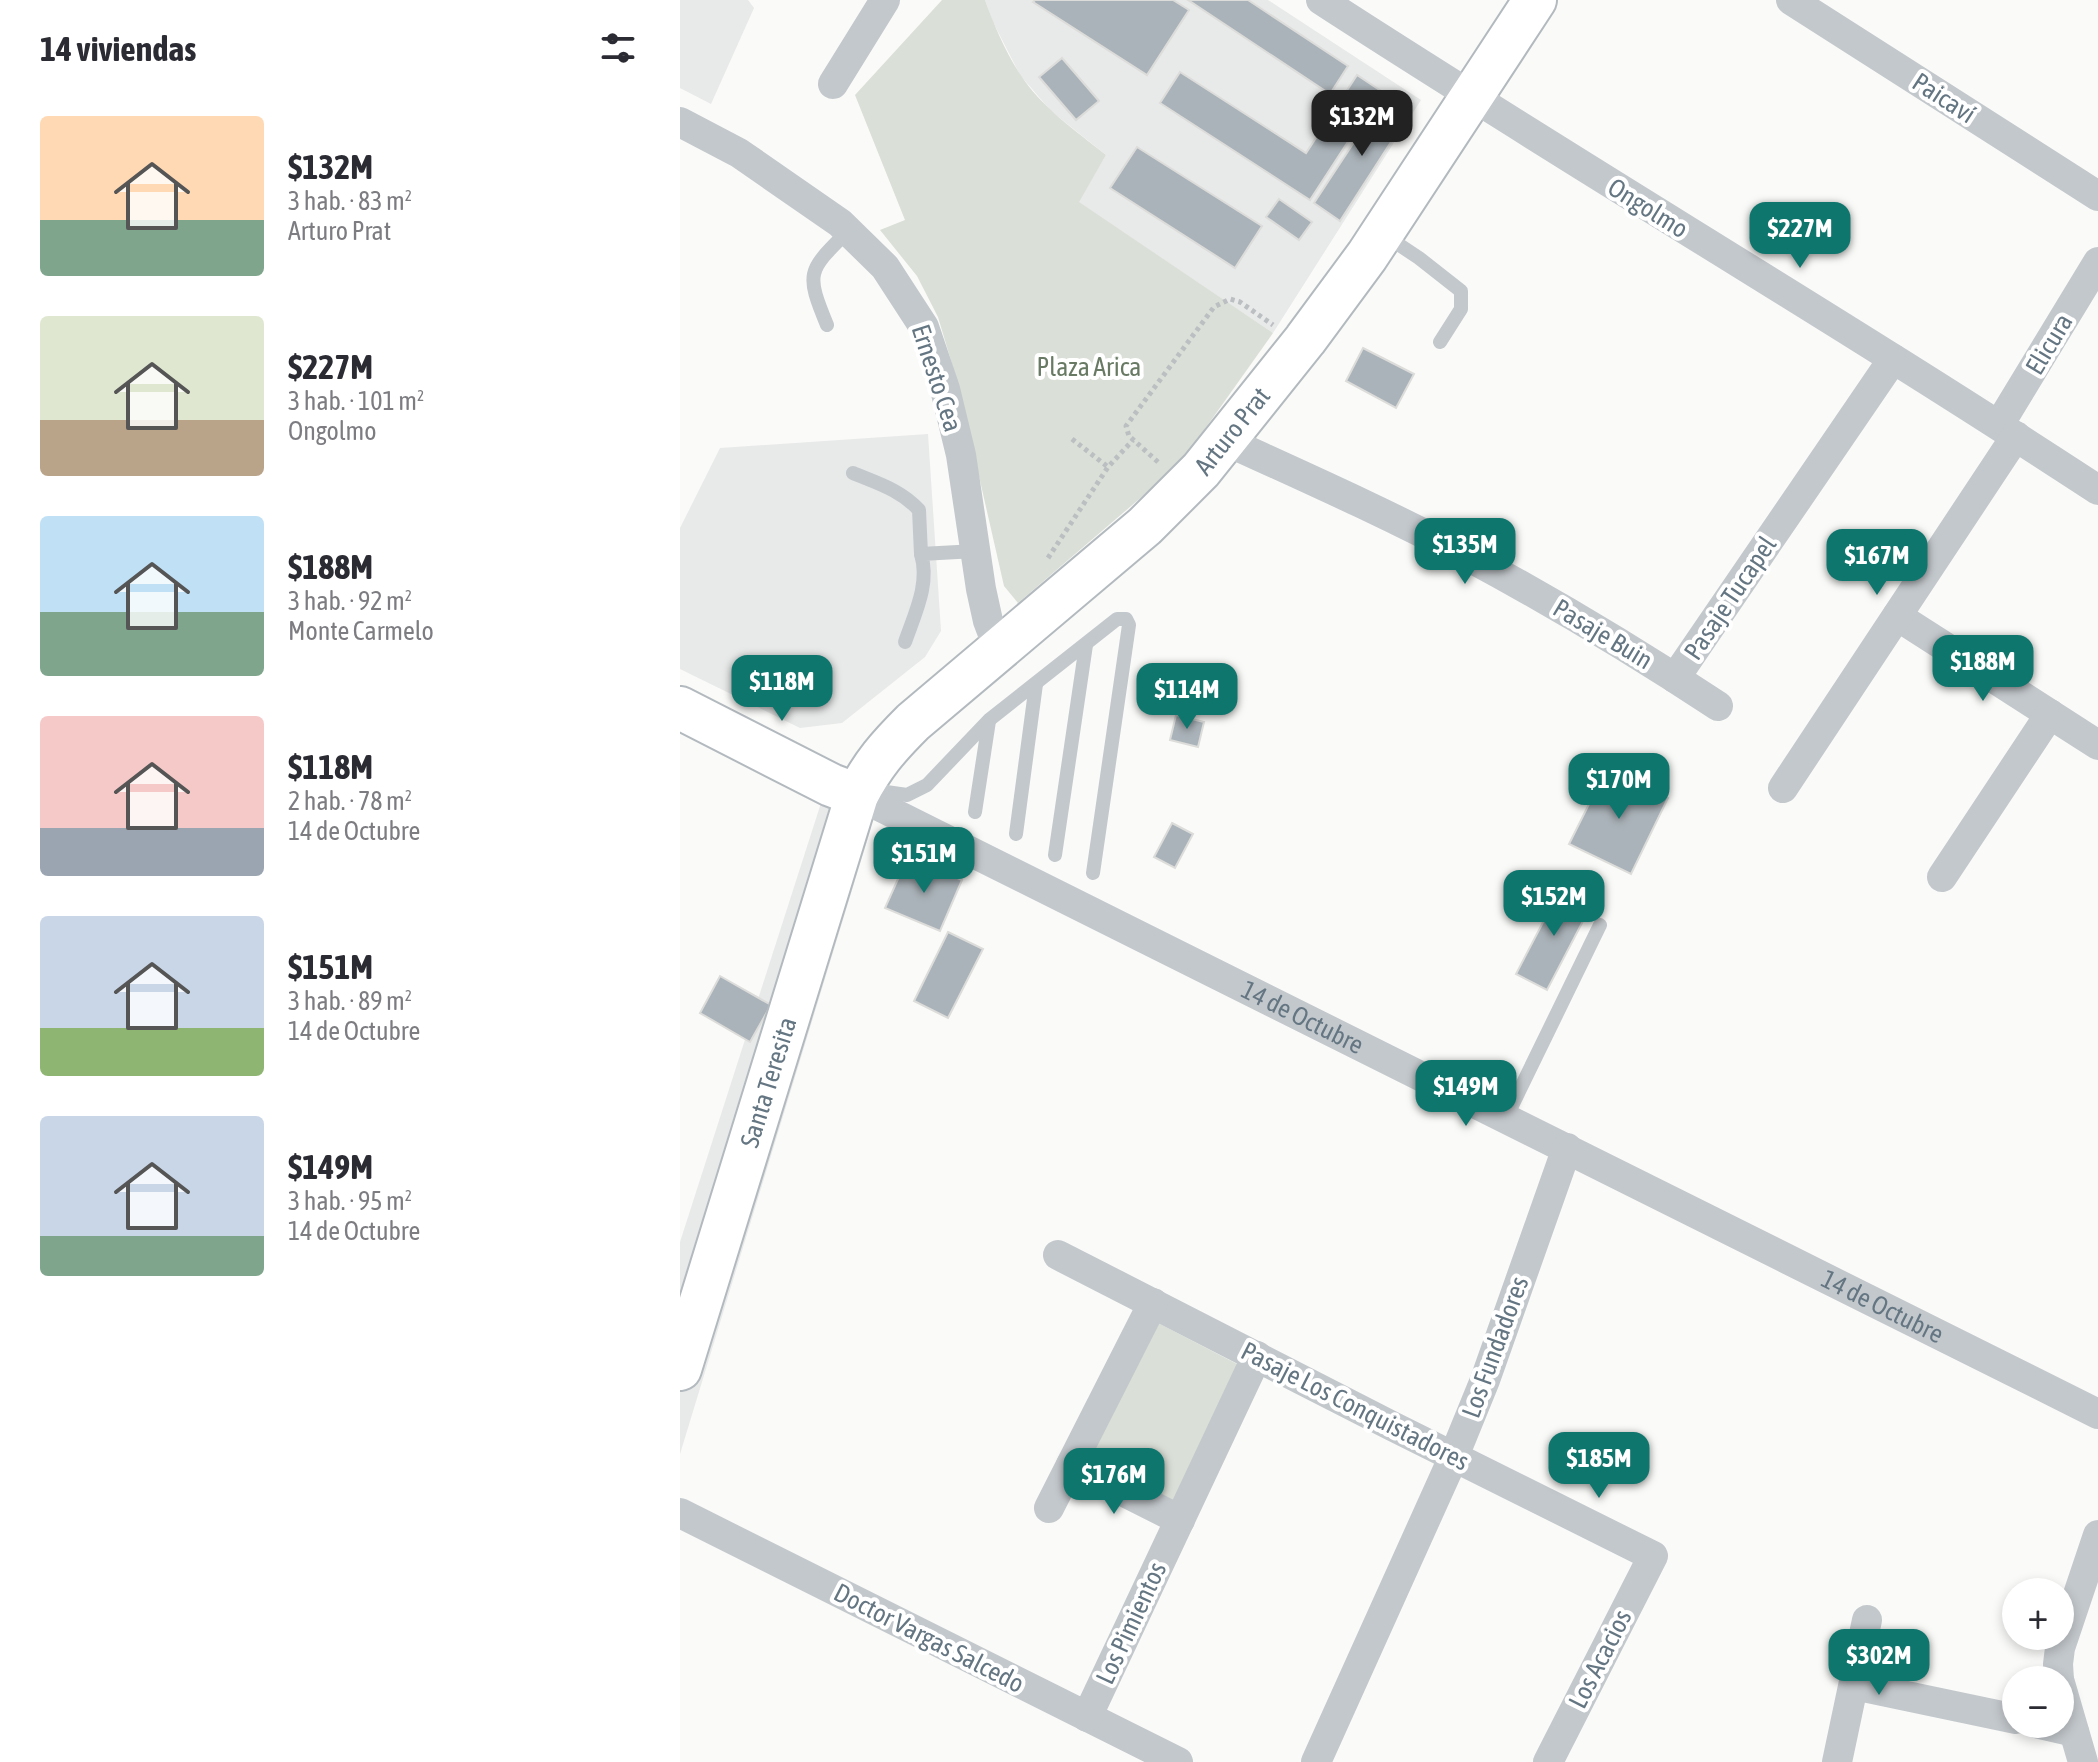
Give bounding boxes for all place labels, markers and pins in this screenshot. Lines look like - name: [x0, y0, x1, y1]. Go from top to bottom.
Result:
- pin: $132M: [1306, 90, 1418, 158]
- pin: $227M: [1744, 202, 1856, 270]
- pin: $135M: [1409, 518, 1521, 586]
- pin: $167M: [1821, 529, 1933, 597]
- pin: $188M: [1927, 635, 2039, 703]
- pin: $118M: [726, 655, 838, 723]
- pin: $114M: [1131, 663, 1243, 731]
- pin: $170M: [1563, 753, 1675, 821]
- pin: $151M: [868, 827, 980, 895]
- pin: $152M: [1498, 870, 1610, 938]
- pin: $149M: [1410, 1060, 1522, 1128]
- pin: $185M: [1543, 1432, 1655, 1500]
- pin: $176M: [1058, 1448, 1170, 1516]
- pin: $302M: [1823, 1629, 1935, 1697]

